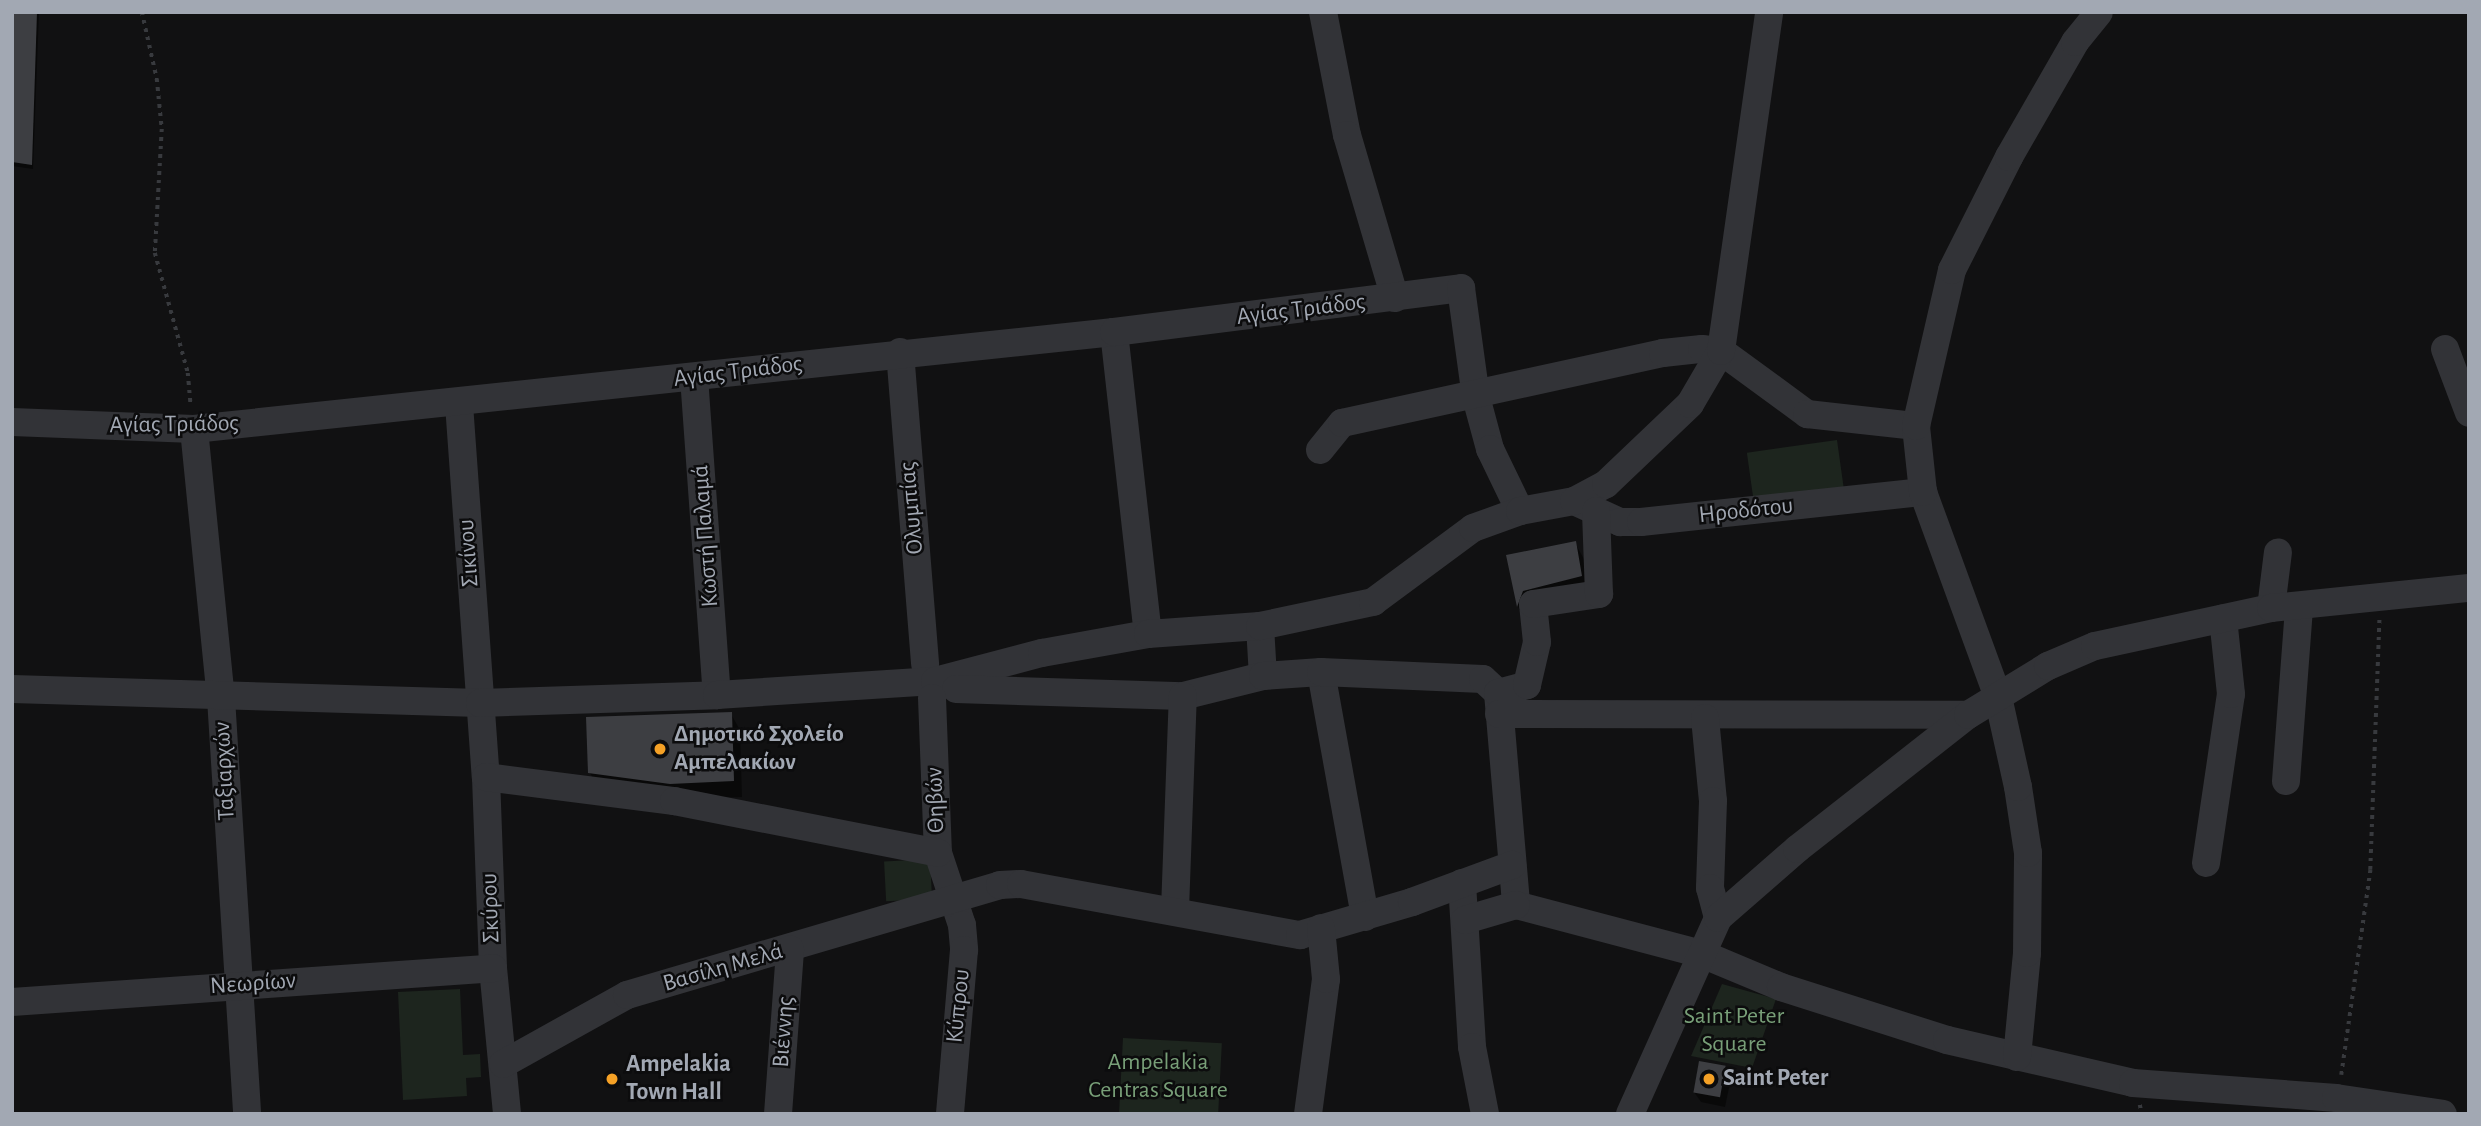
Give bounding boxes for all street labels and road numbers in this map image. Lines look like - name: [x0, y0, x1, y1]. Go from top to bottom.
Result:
- street label: Αγίας Τριάδος: [1235, 288, 1367, 332]
- street label: Αγίας Τριάδος: [672, 350, 804, 394]
- street label: Αγίας Τριάδος: [109, 409, 239, 441]
- street label: Ολυμπίας: [894, 461, 930, 555]
- street label: Κωστή Παλαμά: [687, 464, 725, 608]
- street label: Ηροδότου: [1697, 492, 1795, 530]
- street label: Σικίνου: [452, 518, 486, 588]
- street label: Ταξιαρχών: [208, 721, 242, 821]
- street label: Θηβών: [920, 767, 952, 833]
- street label: Σκύρου: [475, 872, 507, 944]
- street label: Βασίλη Μελά: [660, 937, 786, 999]
- street label: Νεωρίων: [209, 967, 297, 1001]
- street label: Κύπρου: [941, 968, 977, 1044]
- street label: Βιέννης: [767, 995, 801, 1069]

